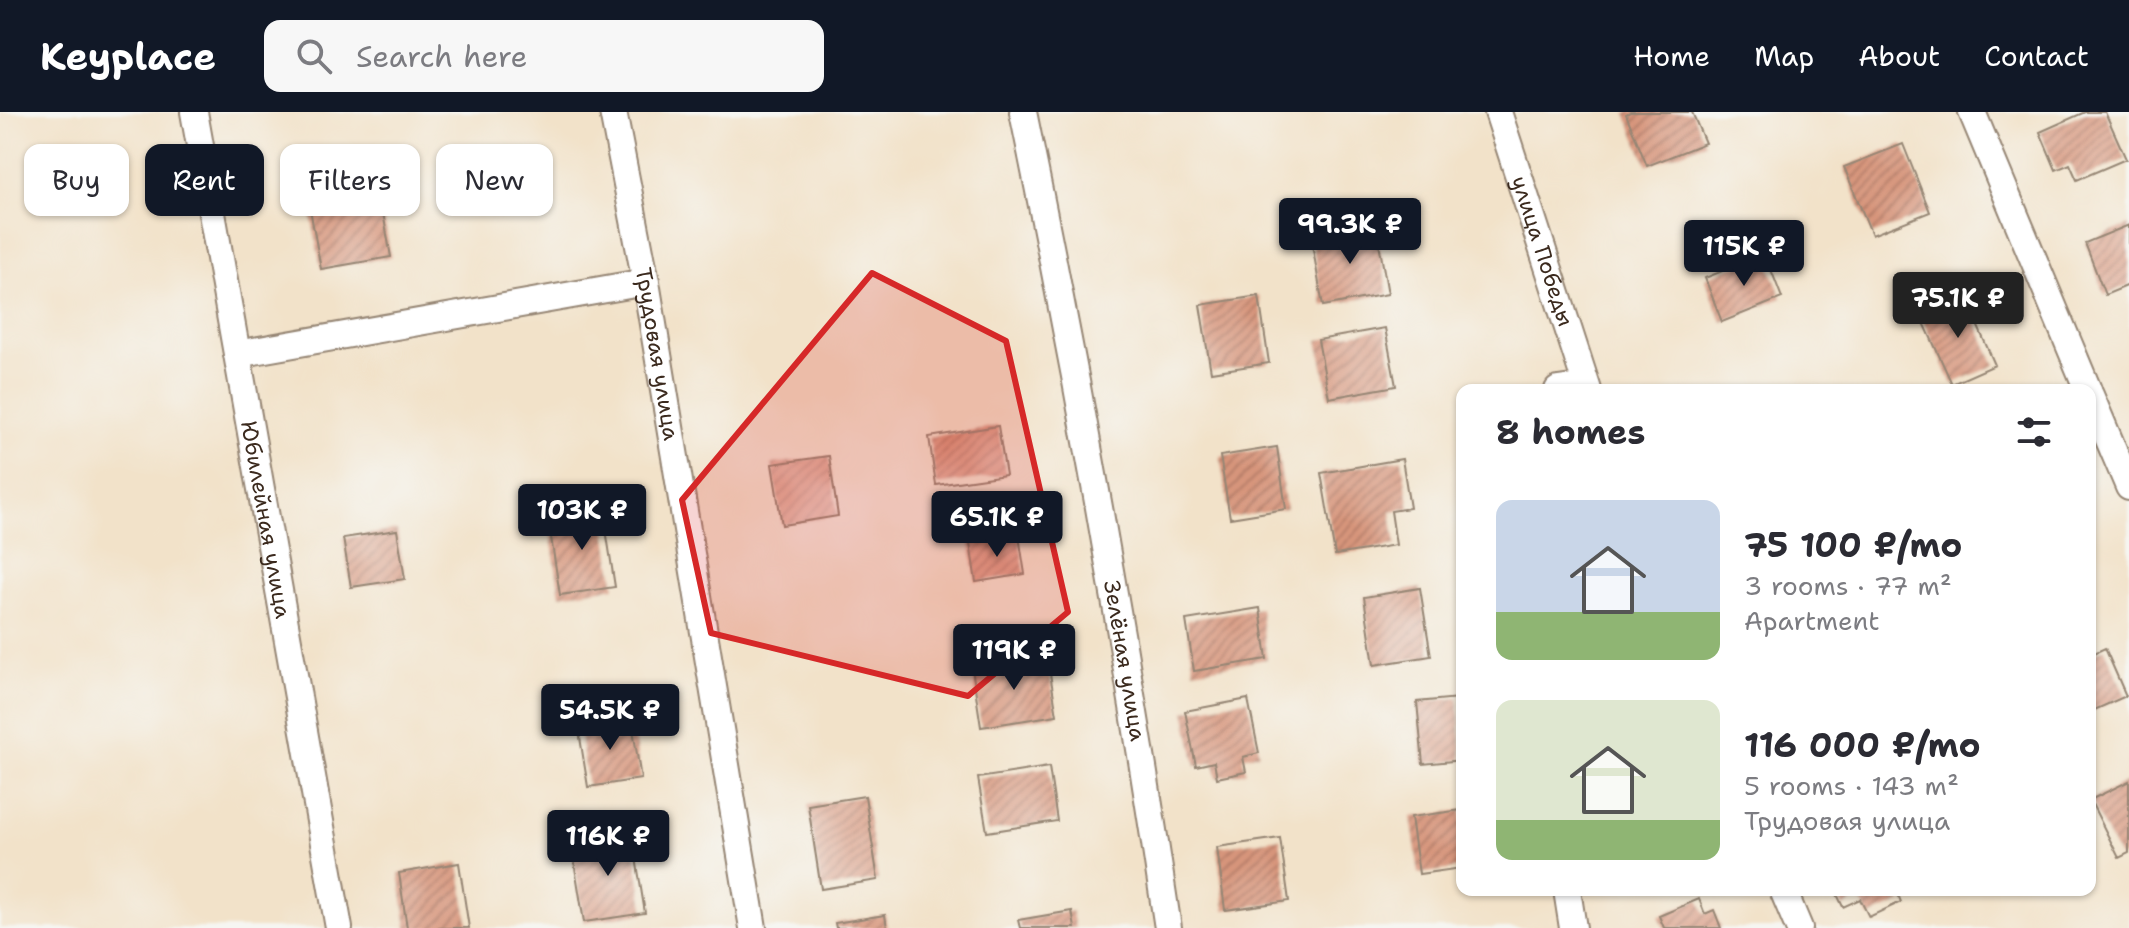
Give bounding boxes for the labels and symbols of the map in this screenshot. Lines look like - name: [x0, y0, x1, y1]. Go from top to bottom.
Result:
- street label: улица Победы: [1505, 172, 1581, 330]
- pin: 99.3K ₽: [1276, 198, 1424, 266]
- pin: 115K ₽: [1679, 220, 1809, 288]
- street label: Трудовая улица: [629, 265, 687, 443]
- pin: 75.1K ₽: [1884, 272, 2032, 340]
- street label: Юбилейная улица: [235, 419, 298, 621]
- pin: 103K ₽: [517, 484, 647, 552]
- pin: 65.1K ₽: [923, 491, 1071, 559]
- street label: Зелёная улица: [1098, 578, 1153, 743]
- pin: 119K ₽: [949, 624, 1079, 692]
- pin: 54.5K ₽: [536, 684, 684, 752]
- pin: 116K ₽: [543, 810, 673, 878]

